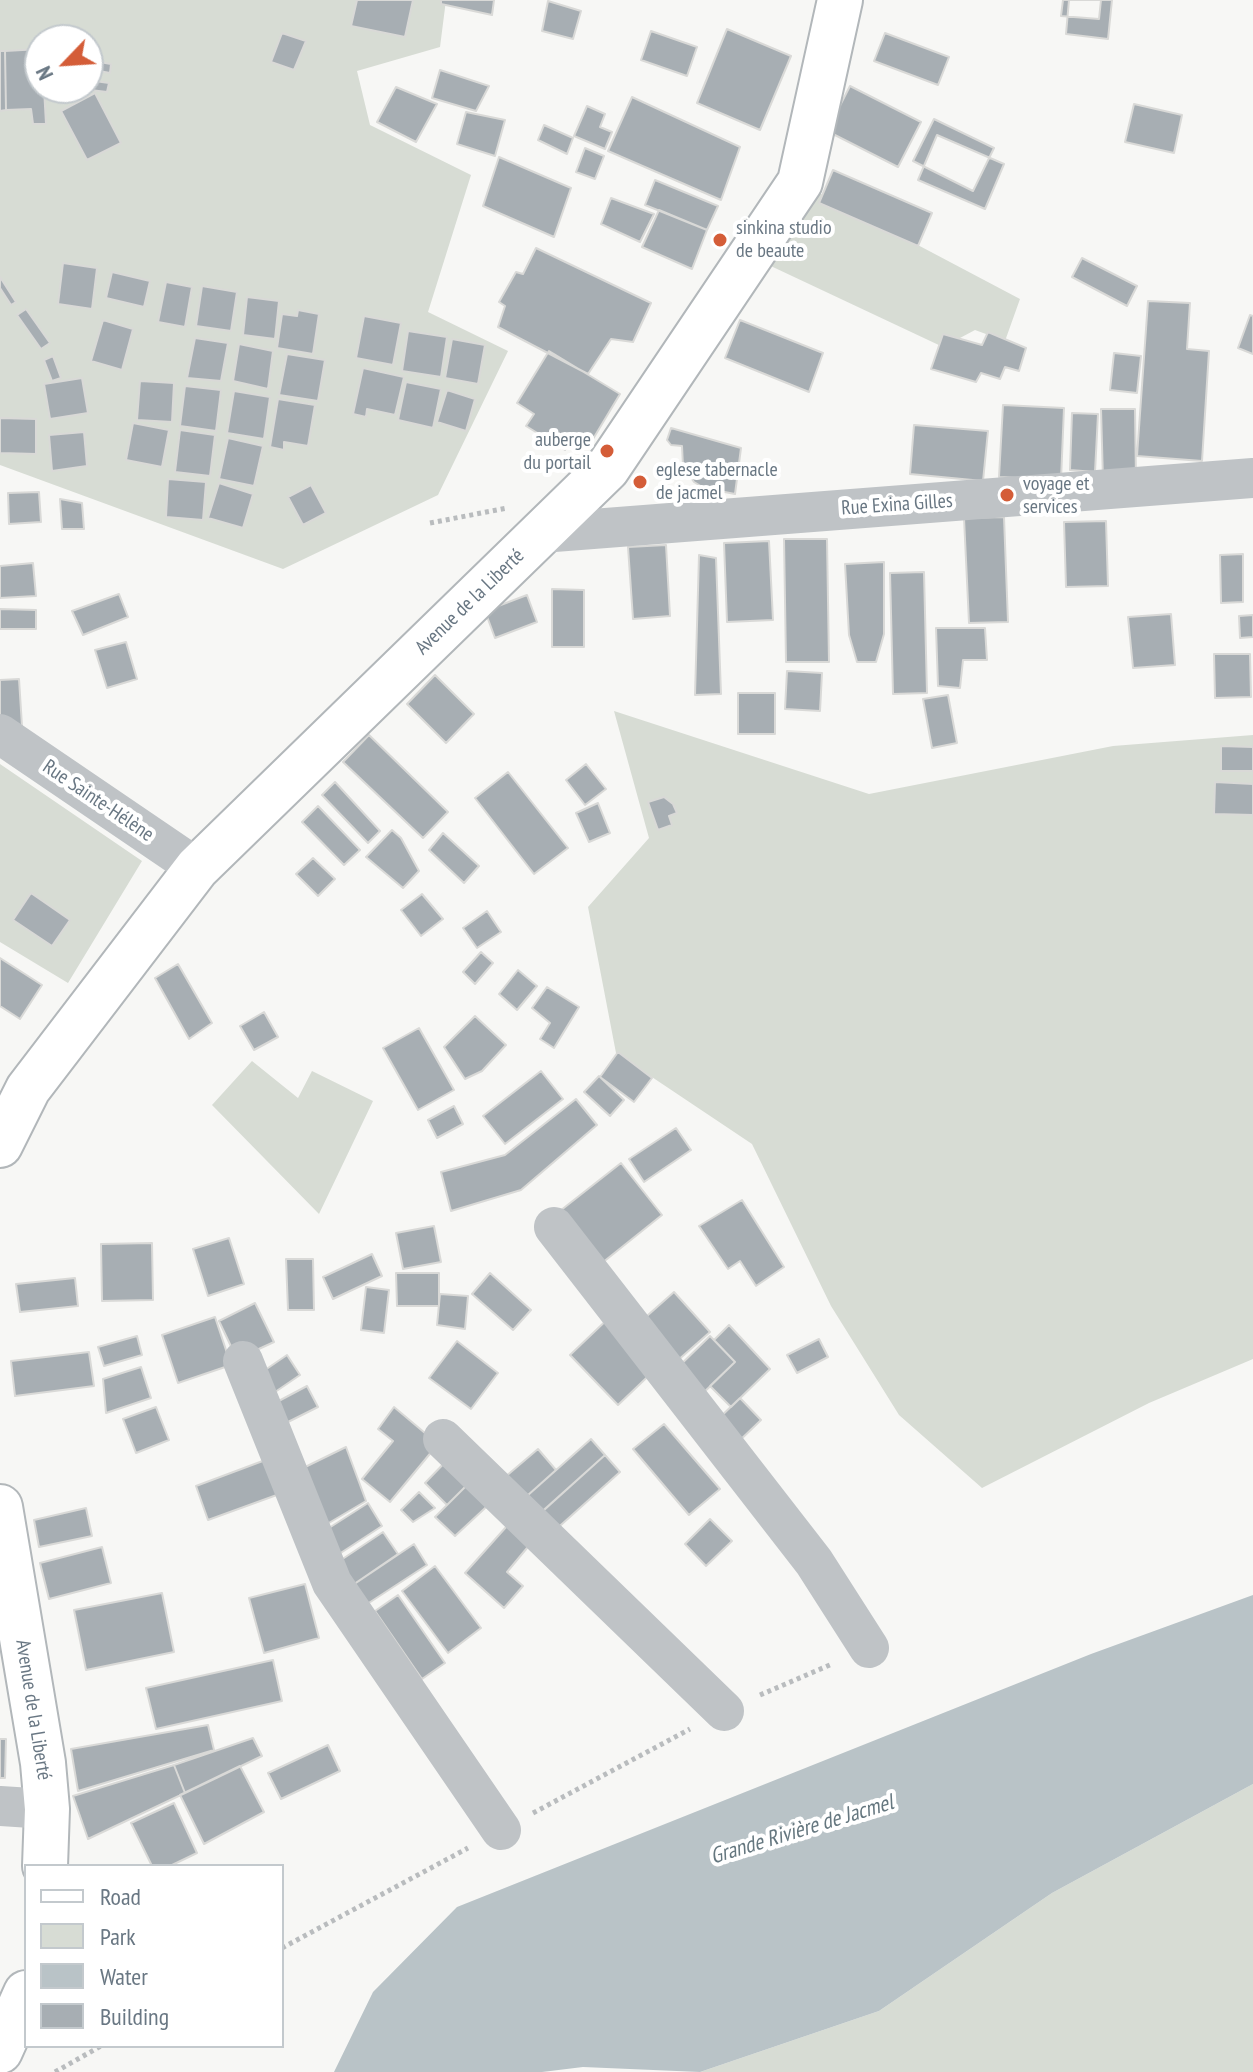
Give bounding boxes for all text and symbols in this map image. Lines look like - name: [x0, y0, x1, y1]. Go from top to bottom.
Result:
- north arrow: [24, 24, 104, 104]
- text: N: [29, 62, 59, 85]
- place label: sinkina studio de beaute: [736, 216, 832, 263]
- marker: sinkina studio de beaute: [711, 231, 729, 249]
- place label: auberge du portail: [524, 428, 591, 475]
- marker: auberge du portail: [598, 442, 616, 460]
- place label: eglese tabernacle de jacmel: [656, 458, 778, 505]
- place label: voyage et services: [1023, 472, 1090, 519]
- marker: eglese tabernacle de jacmel: [631, 473, 649, 491]
- marker: voyage et services: [998, 486, 1016, 504]
- street label: Rue Exina Gilles: [841, 489, 953, 521]
- street label: Avenue de la Liberté: [411, 544, 529, 660]
- street label: Rue Sainte-Hélène: [38, 755, 158, 847]
- street label: Avenue de la Liberté: [10, 1638, 56, 1782]
- water label: Grande Rivière de Jacmel: [707, 1790, 897, 1870]
- legend: [24, 1864, 284, 2048]
- text: Road: [100, 1881, 141, 1912]
- text: Park: [100, 1921, 136, 1952]
- text: Water: [100, 1961, 148, 1992]
- text: Building: [100, 2001, 169, 2032]

